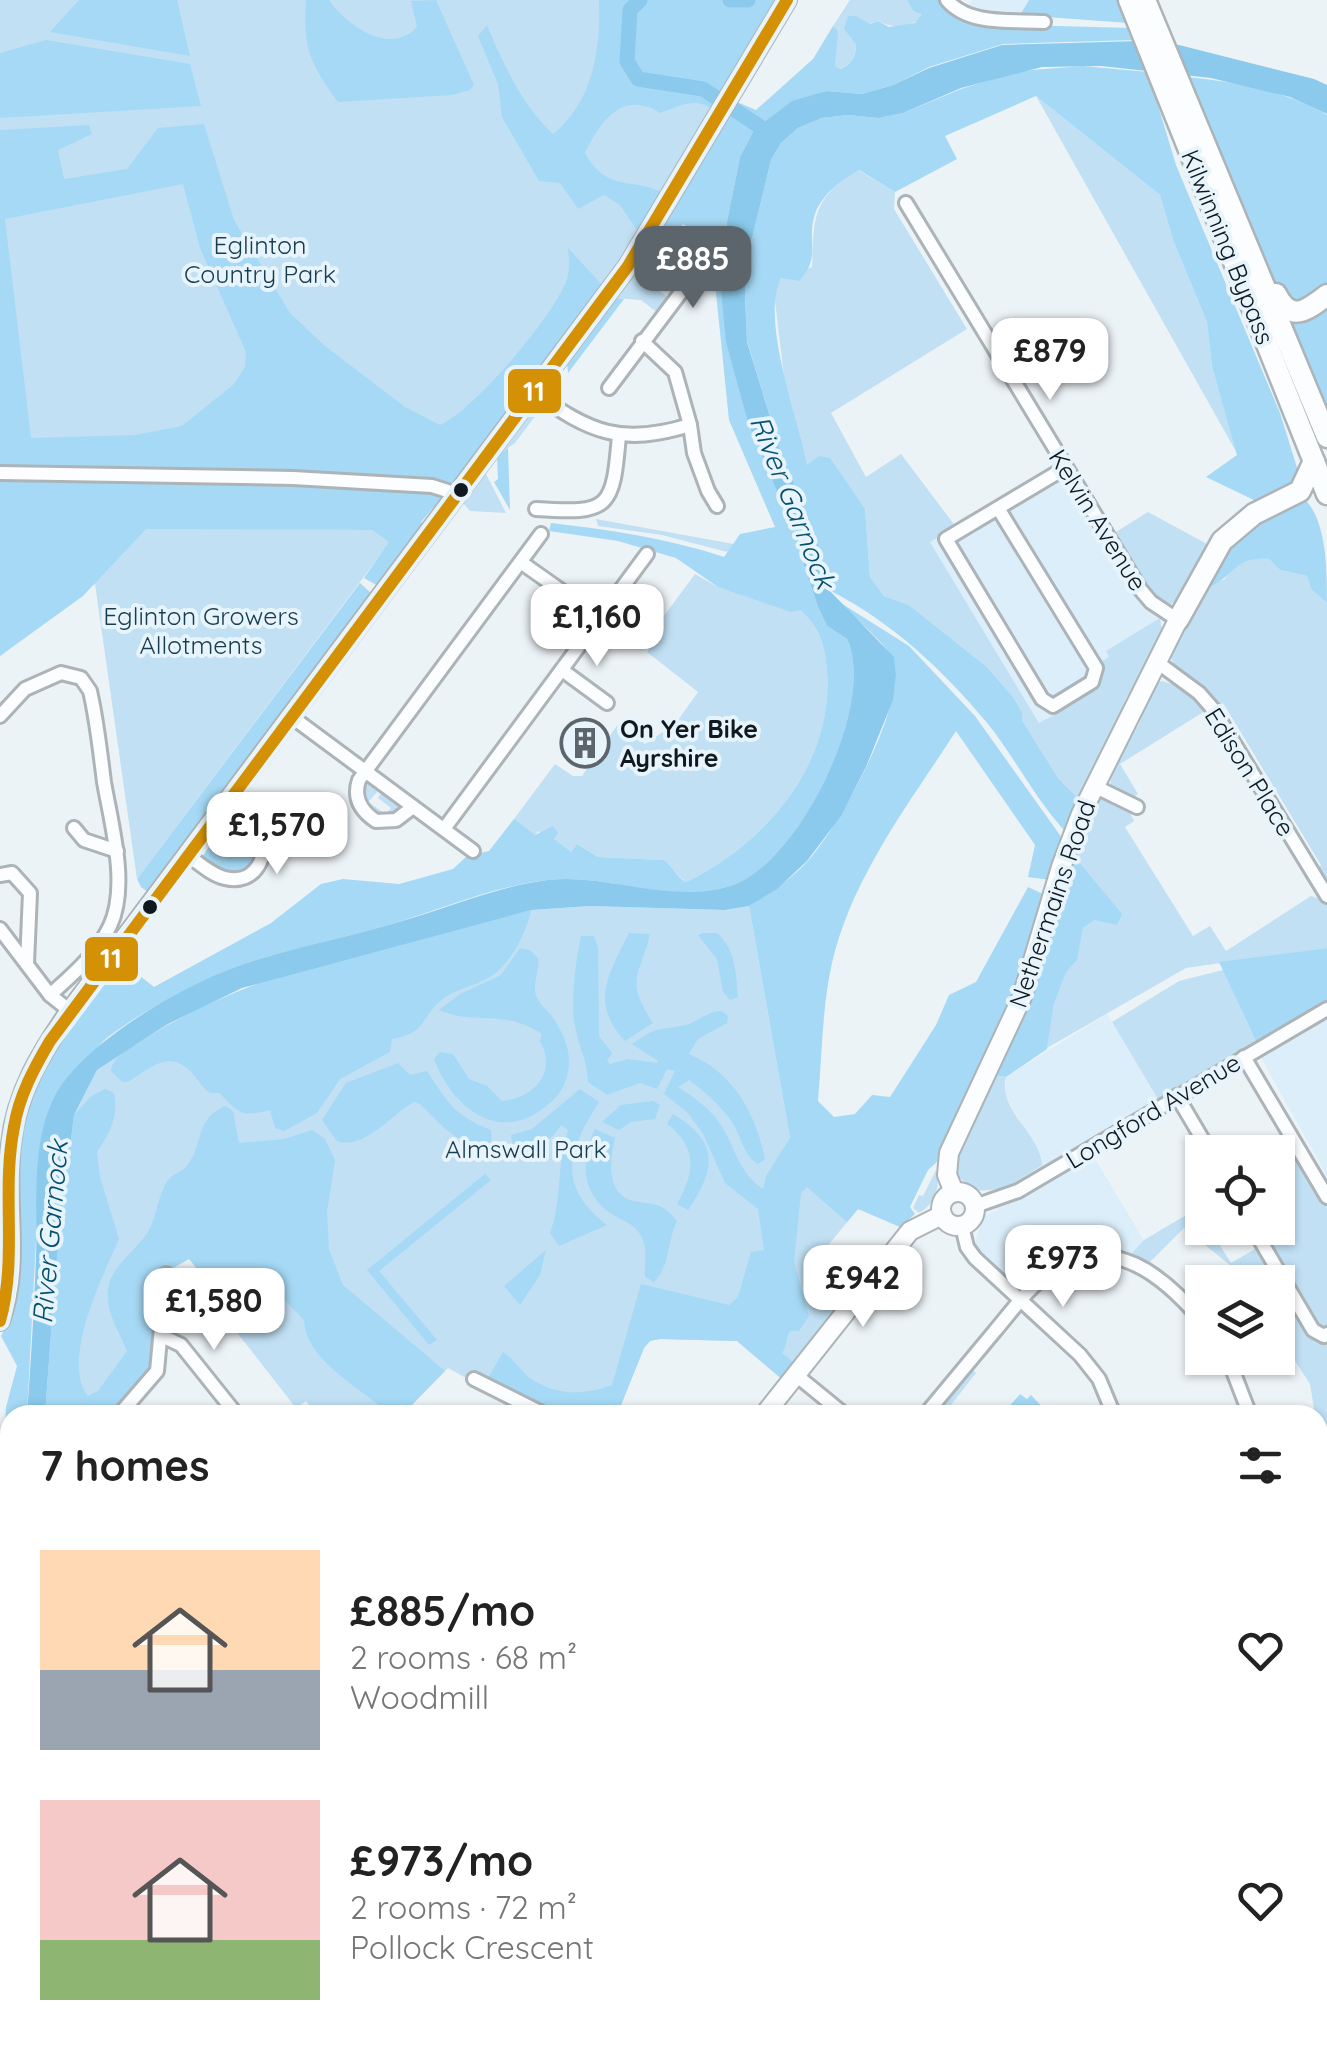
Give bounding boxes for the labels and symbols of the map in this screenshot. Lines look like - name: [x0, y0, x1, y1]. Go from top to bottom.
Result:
- street label: Kilwinning Bypass: [1175, 145, 1282, 349]
- pin: £885: [634, 226, 752, 311]
- park label: Eglinton Country Park: [184, 229, 336, 289]
- pin: £879: [991, 318, 1109, 403]
- line badge: 11: [506, 367, 563, 415]
- text: 11: [523, 373, 545, 408]
- water label: River Garnock: [743, 410, 845, 596]
- street label: Kelvin Avenue: [1043, 443, 1154, 596]
- unlabelled marker: [451, 480, 471, 500]
- pin: £1,160: [516, 584, 678, 669]
- park label: Eglinton Growers Allotments: [103, 600, 299, 660]
- street label: Edison Place: [1199, 702, 1302, 842]
- place label: On Yer Bike Ayrshire: [620, 713, 758, 773]
- building icon: On Yer Bike Ayrshire: [559, 717, 611, 769]
- pin: £1,570: [196, 792, 358, 877]
- street label: Nethermains Road: [1002, 796, 1102, 1012]
- unlabelled marker: [140, 897, 160, 917]
- line badge: 11: [83, 935, 140, 983]
- text: 11: [100, 940, 122, 975]
- street label: Longford Avenue: [1060, 1046, 1246, 1175]
- park label: Almswall Park: [445, 1133, 607, 1164]
- water label: River Garnock: [24, 1136, 75, 1325]
- pin: £973: [1004, 1225, 1122, 1310]
- pin: £942: [804, 1245, 922, 1330]
- pin: £1,580: [133, 1268, 295, 1353]

